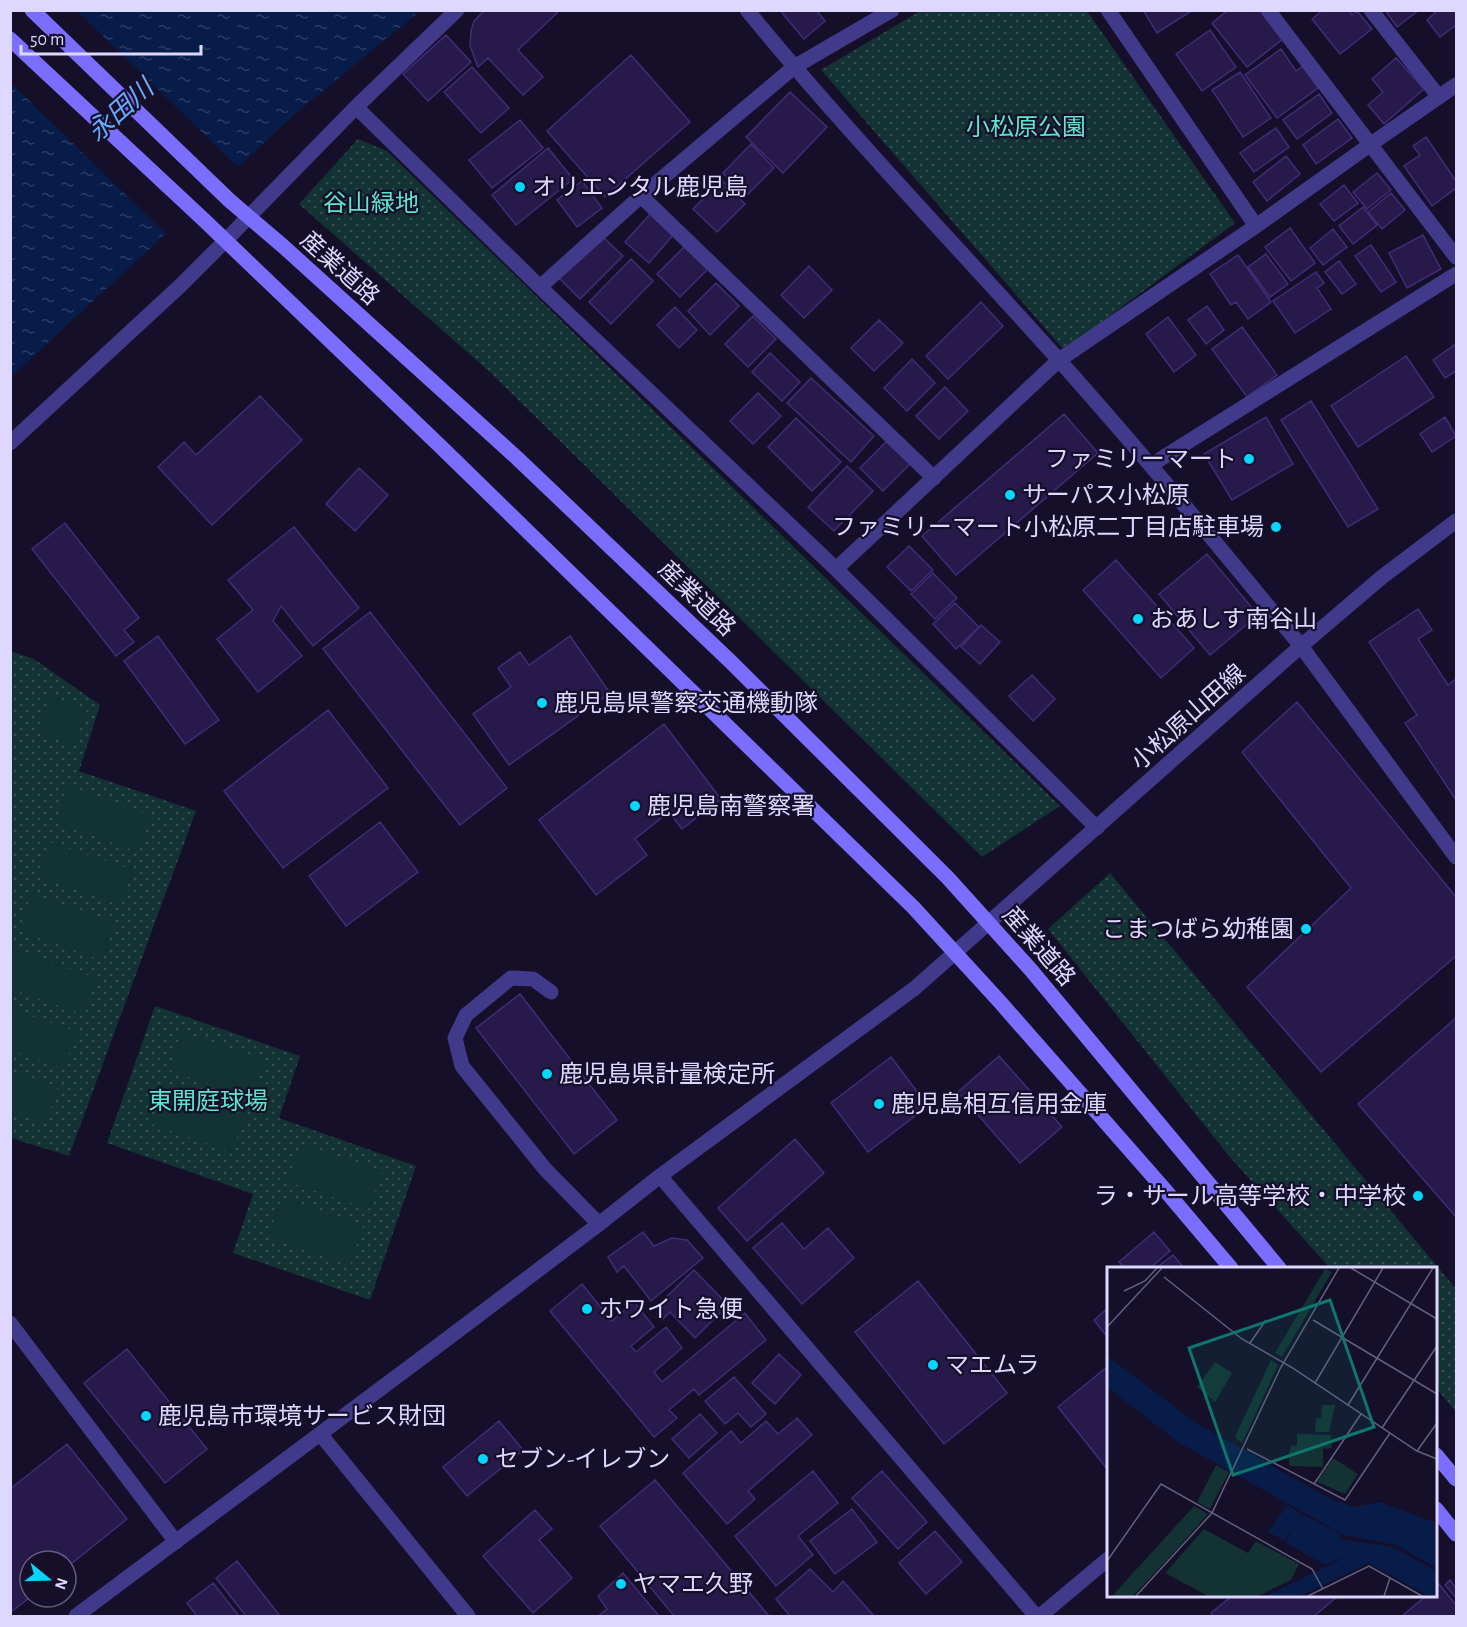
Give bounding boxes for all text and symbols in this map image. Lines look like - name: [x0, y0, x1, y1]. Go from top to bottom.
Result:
- scale bar: [21, 18, 201, 56]
- text: 50 m: [30, 31, 64, 49]
- water label: 永田川: [82, 72, 161, 147]
- park label: 小松原公園: [966, 114, 1086, 140]
- place label: オリエンタル鹿児島: [532, 174, 748, 200]
- marker: オリエンタル鹿児島: [513, 180, 527, 194]
- park label: 谷山緑地: [323, 190, 419, 216]
- street label: 産業道路: [296, 226, 384, 310]
- place label: ファミリーマート: [1045, 448, 1237, 472]
- marker: ファミリーマート: [1242, 452, 1256, 466]
- place label: サーパス小松原: [1022, 482, 1190, 508]
- marker: サーパス小松原: [1003, 488, 1017, 502]
- place label: ファミリーマート小松原二丁目店駐車場: [832, 514, 1264, 540]
- marker: ファミリーマート小松原二丁目店駐車場: [1269, 520, 1283, 534]
- street label: 産業道路: [653, 555, 741, 641]
- place label: おあしす南谷山: [1150, 606, 1318, 632]
- marker: おあしす南谷山: [1131, 612, 1145, 626]
- street label: 小松原山田線: [1126, 659, 1250, 775]
- place label: 鹿児島県警察交通機動隊: [554, 690, 818, 716]
- marker: 鹿児島県警察交通機動隊: [535, 696, 549, 710]
- place label: 鹿児島南警察署: [647, 793, 815, 819]
- marker: 鹿児島南警察署: [628, 799, 642, 813]
- street label: 産業道路: [998, 901, 1080, 991]
- place label: こまつばら幼稚園: [1102, 916, 1294, 942]
- marker: こまつばら幼稚園: [1299, 922, 1313, 936]
- place label: 鹿児島県計量検定所: [559, 1061, 775, 1087]
- marker: 鹿児島県計量検定所: [540, 1067, 554, 1081]
- park label: 東開庭球場: [148, 1088, 268, 1114]
- place label: 鹿児島相互信用金庫: [891, 1091, 1107, 1117]
- marker: 鹿児島相互信用金庫: [872, 1097, 886, 1111]
- place label: ラ・サール高等学校・中学校: [1094, 1183, 1406, 1209]
- marker: ラ・サール高等学校・中学校: [1411, 1189, 1425, 1203]
- inset map: [1107, 1267, 1437, 1597]
- place label: ホワイト急便: [599, 1296, 743, 1322]
- marker: ホワイト急便: [580, 1302, 594, 1316]
- place label: マエムラ: [945, 1354, 1040, 1378]
- marker: マエムラ: [926, 1358, 940, 1372]
- place label: 鹿児島市環境サービス財団: [158, 1403, 446, 1429]
- marker: 鹿児島市環境サービス財団: [139, 1409, 153, 1423]
- place label: セブン-イレブン: [495, 1446, 670, 1472]
- marker: セブン-イレブン: [476, 1452, 490, 1466]
- north arrow: [18, 1549, 78, 1609]
- place label: ヤマエ久野: [633, 1572, 753, 1597]
- text: N: [52, 1576, 71, 1591]
- marker: ヤマエ久野: [614, 1577, 628, 1591]

